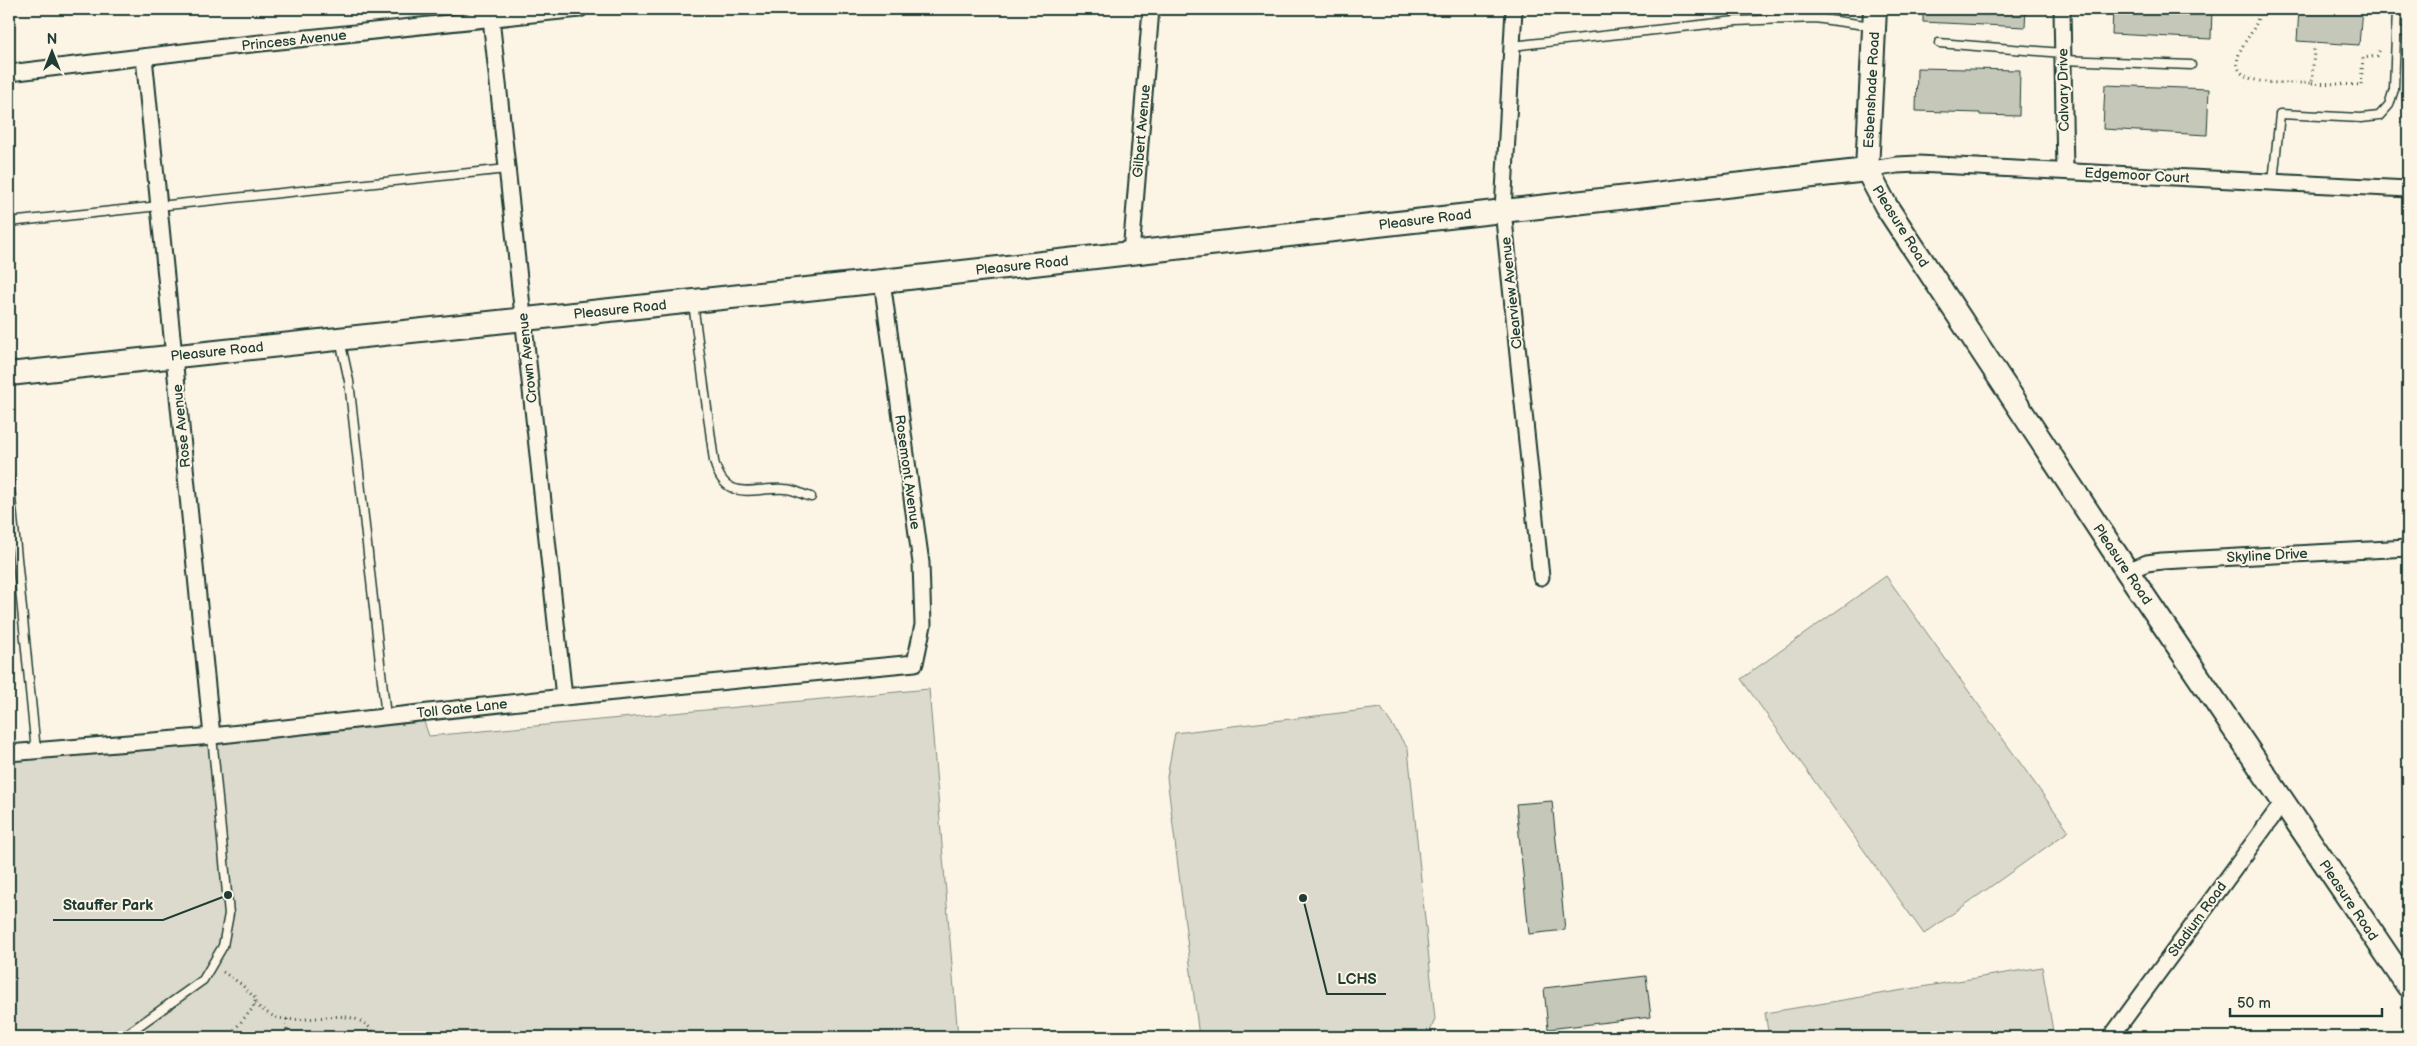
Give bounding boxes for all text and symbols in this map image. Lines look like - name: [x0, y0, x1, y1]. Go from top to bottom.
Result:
- street label: Princess Avenue: [241, 27, 347, 54]
- north arrow: [28, 28, 78, 78]
- text: N: [47, 31, 57, 48]
- street label: Esbenshade Road: [1860, 31, 1883, 149]
- street label: Calvary Drive: [2054, 48, 2073, 132]
- street label: Gilbert Avenue: [1129, 84, 1154, 178]
- street label: Edgemoor Court: [2084, 164, 2191, 187]
- street label: Pleasure Road: [1869, 182, 1933, 270]
- street label: Pleasure Road: [1378, 205, 1472, 234]
- street label: Clearview Avenue: [1497, 236, 1526, 350]
- street label: Pleasure Road: [975, 252, 1069, 279]
- street label: Pleasure Road: [573, 296, 667, 323]
- street label: Crown Avenue: [514, 312, 541, 404]
- street label: Pleasure Road: [170, 338, 264, 365]
- street label: Rose Avenue: [169, 383, 194, 469]
- street label: Rosemont Avenue: [891, 414, 924, 531]
- street label: Pleasure Road: [2089, 521, 2156, 608]
- street label: Skyline Drive: [2226, 545, 2308, 566]
- street label: Toll Gate Lane: [416, 695, 508, 722]
- street label: Pleasure Road: [2315, 857, 2382, 944]
- street label: Stadium Road: [2164, 878, 2230, 960]
- callout: Stauffer Park: [53, 890, 163, 920]
- text: Stauffer Park: [63, 896, 153, 915]
- callout: LCHS: [1327, 964, 1386, 994]
- text: LCHS: [1337, 970, 1377, 989]
- scale bar: [2230, 986, 2382, 1018]
- text: 50 m: [2237, 994, 2271, 1013]

